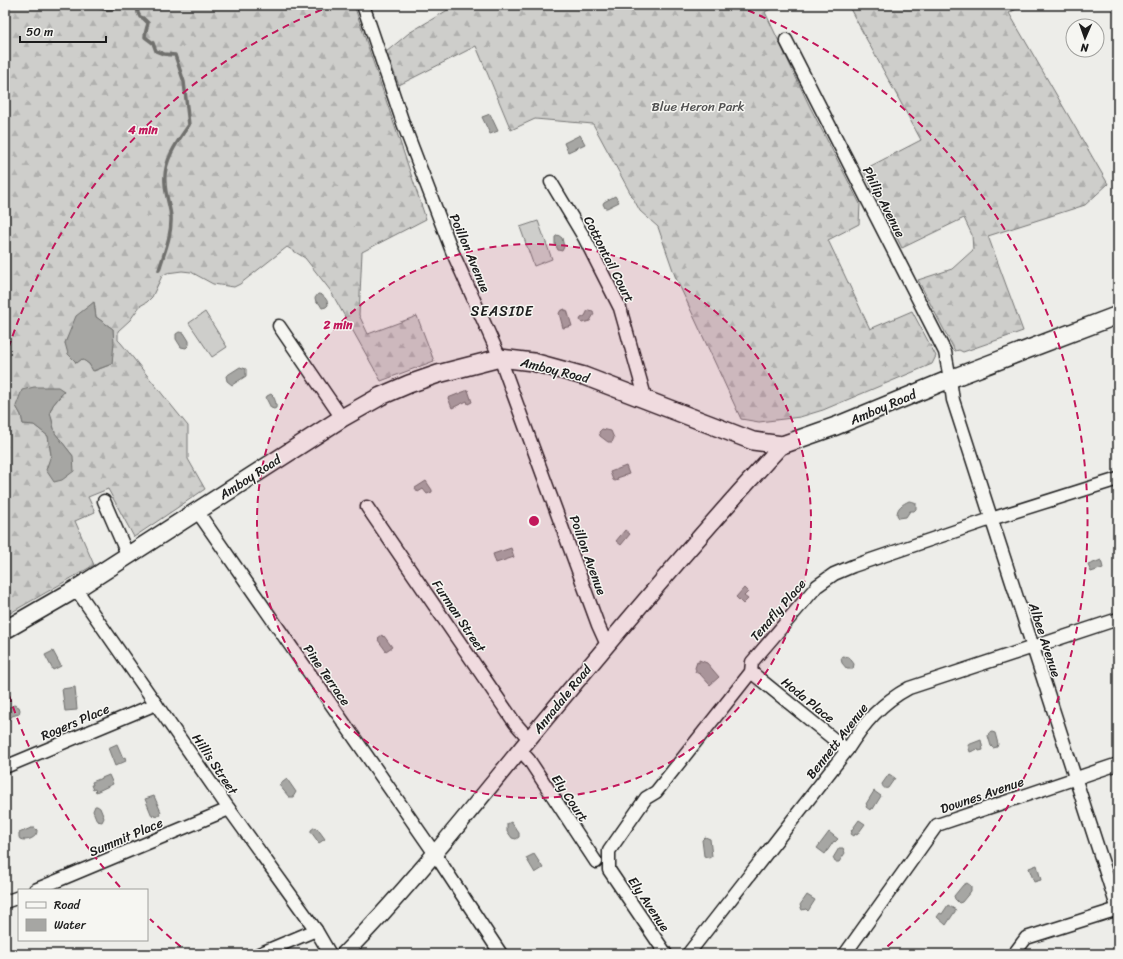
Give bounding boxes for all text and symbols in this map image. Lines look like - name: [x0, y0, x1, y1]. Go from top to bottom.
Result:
- scale bar: [20, 18, 106, 44]
- north arrow: [1065, 18, 1105, 58]
- text: 50 m: [26, 21, 53, 43]
- text: N: [1080, 38, 1090, 57]
- park label: Blue Heron Park: [652, 95, 745, 118]
- text: 4 min: [127, 119, 158, 141]
- street label: Philip Avenue: [856, 162, 912, 242]
- street label: Poillon Avenue: [443, 210, 497, 296]
- street label: Cottontail Court: [577, 212, 641, 307]
- district label: SEASIDE: [470, 299, 534, 324]
- text: 2 min: [322, 314, 353, 336]
- street label: Amboy Road: [517, 350, 593, 390]
- street label: Amboy Road: [845, 382, 921, 432]
- street label: Amboy Road: [214, 448, 287, 506]
- street label: Poillon Avenue: [563, 512, 613, 598]
- centre of rings: [527, 514, 541, 528]
- street label: Tenafly Place: [744, 573, 812, 647]
- street label: Furman Street: [426, 575, 492, 658]
- street label: Albee Avenue: [1022, 599, 1068, 681]
- street label: Pine Terrace: [297, 639, 357, 711]
- street label: Annadale Road: [526, 658, 598, 740]
- street label: Hoda Place: [776, 671, 840, 729]
- street label: Rogers Place: [37, 697, 113, 747]
- street label: Bennett Avenue: [800, 698, 874, 784]
- street label: Hillis Street: [186, 729, 244, 800]
- street label: Ely Court: [545, 769, 595, 827]
- street label: Downes Avenue: [937, 770, 1027, 820]
- street label: Summit Place: [85, 811, 167, 863]
- street label: Ely Avenue: [622, 872, 676, 936]
- legend: [18, 889, 148, 941]
- text: Road: [54, 894, 81, 916]
- text: Water: [54, 914, 87, 936]

